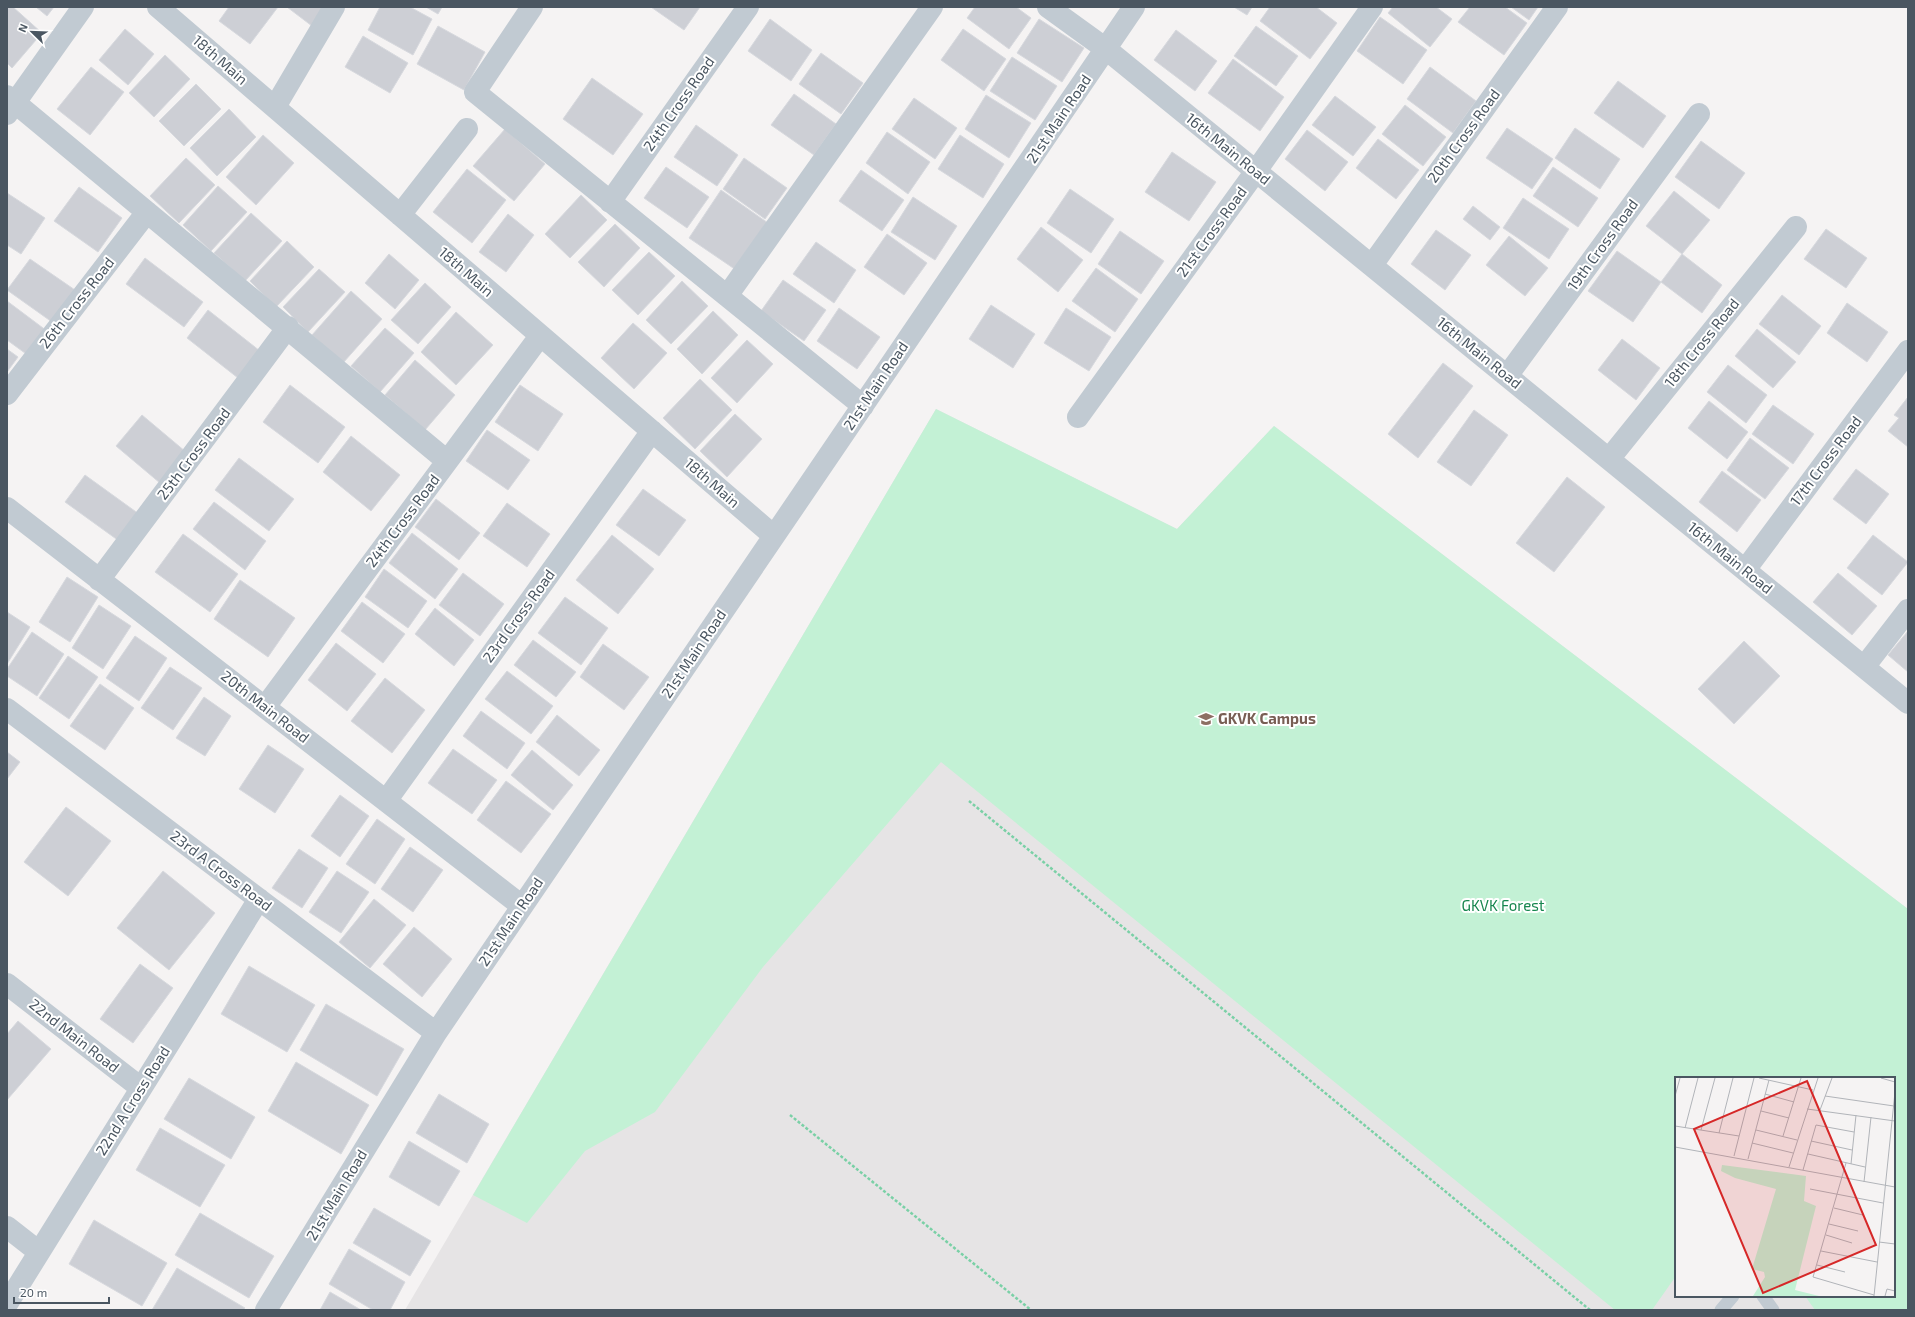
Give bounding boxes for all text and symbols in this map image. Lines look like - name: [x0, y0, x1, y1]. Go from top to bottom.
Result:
- north arrow: [12, 12, 52, 52]
- text: N: [15, 22, 30, 34]
- street label: 18th Main: [190, 31, 252, 88]
- street label: 24th Cross Road: [639, 53, 718, 154]
- street label: 21st Main Road: [1022, 71, 1094, 166]
- street label: 20th Cross Road: [1423, 85, 1503, 186]
- street label: 16th Main Road: [1183, 108, 1275, 188]
- street label: 21st Cross Road: [1172, 183, 1250, 280]
- street label: 19th Cross Road: [1563, 195, 1641, 294]
- street label: 18th Main: [436, 243, 498, 300]
- street label: 26th Cross Road: [35, 253, 117, 352]
- street label: 18th Cross Road: [1660, 294, 1742, 390]
- street label: 16th Main Road: [1434, 312, 1526, 392]
- street label: 21st Main Road: [839, 338, 911, 433]
- street label: 25th Cross Road: [153, 404, 234, 503]
- street label: 17th Cross Road: [1786, 412, 1865, 509]
- street label: 18th Main: [682, 454, 744, 511]
- street label: 24th Cross Road: [361, 470, 443, 570]
- street label: 16th Main Road: [1685, 517, 1777, 597]
- street label: 23rd Cross Road: [478, 565, 558, 665]
- street label: 21st Main Road: [657, 606, 729, 701]
- street label: 20th Main Road: [218, 666, 313, 746]
- place label: GKVK Campus: [1218, 709, 1316, 727]
- school or university icon: GKVK Campus: [1197, 710, 1215, 728]
- street label: 23rd A Cross Road: [167, 826, 276, 914]
- street label: 21st Main Road: [474, 874, 546, 969]
- park label: GKVK Forest: [1461, 896, 1545, 914]
- street label: 22nd Main Road: [26, 994, 123, 1076]
- street label: 22nd A Cross Road: [91, 1042, 173, 1158]
- inset map: [1675, 1077, 1895, 1297]
- street label: 21st Main Road: [302, 1146, 370, 1243]
- scale bar: [14, 1279, 109, 1305]
- text: 20 m: [20, 1285, 47, 1299]

